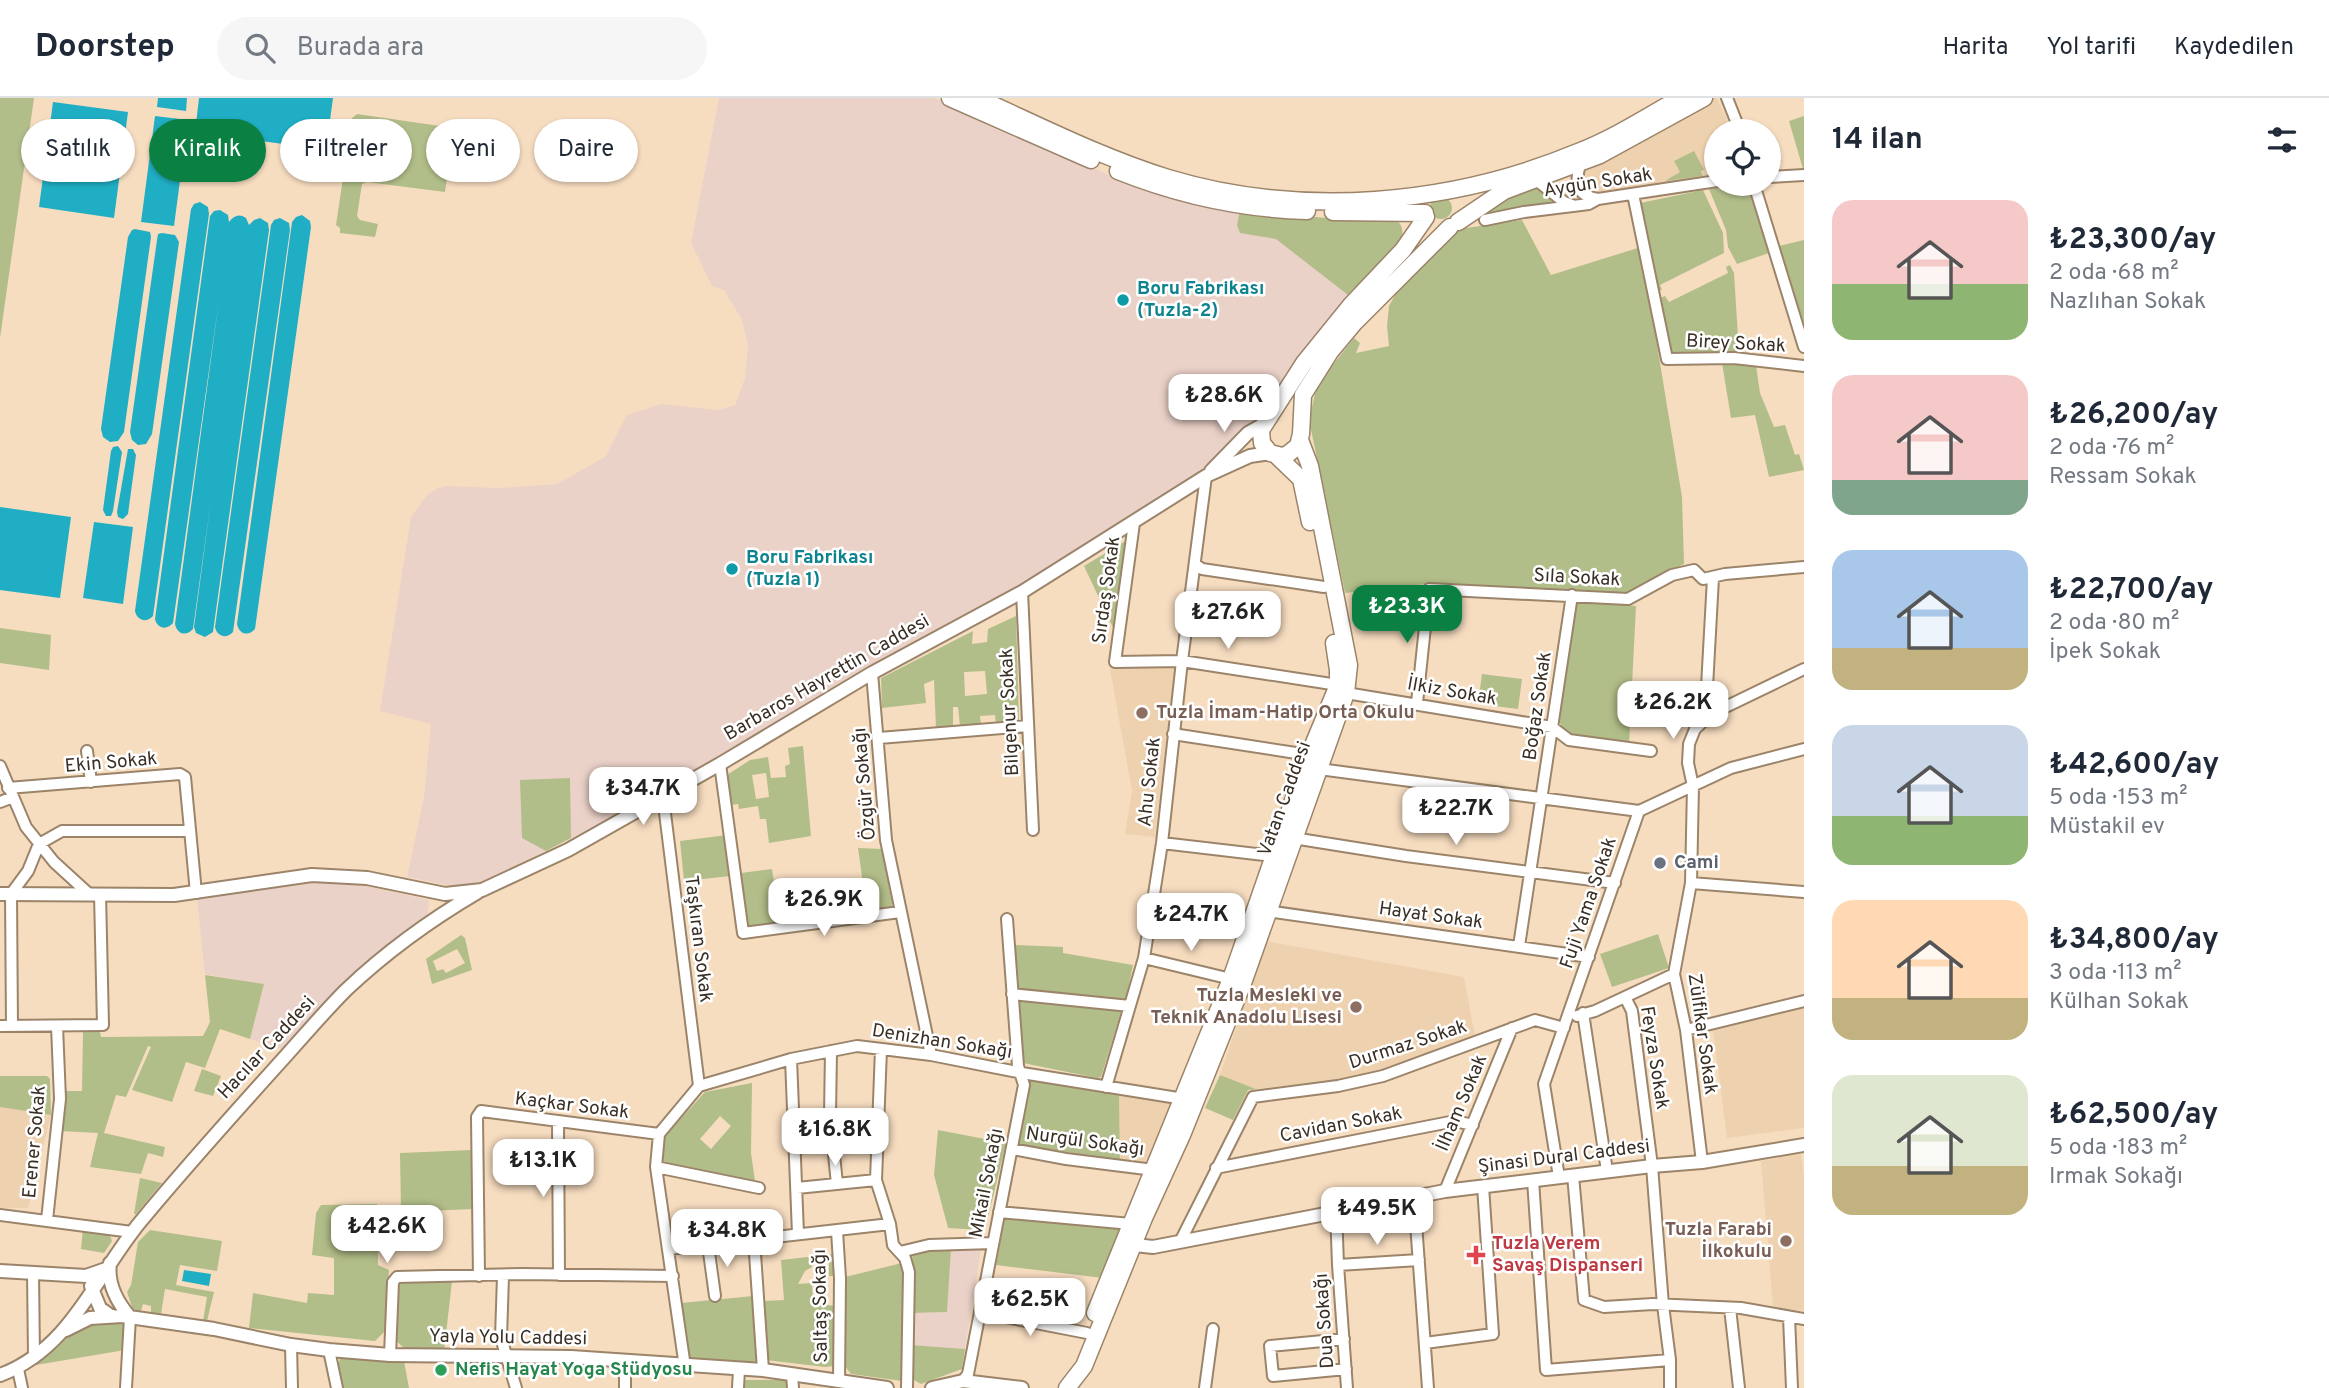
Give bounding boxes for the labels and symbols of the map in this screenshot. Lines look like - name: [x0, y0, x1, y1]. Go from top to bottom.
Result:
- street label: Aygün Sokak: [1542, 163, 1654, 203]
- place label: Boru Fabrikası (Tuzla-2): [1137, 277, 1264, 323]
- marker: Boru Fabrikası (Tuzla-2): [1115, 292, 1131, 308]
- street label: Birey Sokak: [1685, 329, 1787, 359]
- pin: ₺28.6K: [1167, 374, 1281, 434]
- street label: Sırdaş Sokak: [1088, 535, 1126, 645]
- place label: Boru Fabrikası (Tuzla 1): [746, 546, 873, 592]
- marker: Boru Fabrikası (Tuzla 1): [724, 561, 740, 577]
- street label: Sıla Sokak: [1533, 564, 1621, 592]
- pin: ₺23.3K: [1350, 586, 1464, 645]
- pin: ₺27.6K: [1171, 592, 1285, 651]
- street label: Barbaros Hayrettin Caddesi: [720, 609, 934, 747]
- street label: Bilgenur Sokak: [995, 647, 1025, 777]
- street label: Boğaz Sokak: [1518, 650, 1558, 762]
- street label: İlkiz Sokak: [1405, 671, 1499, 712]
- pin: ₺26.2K: [1616, 682, 1730, 741]
- place label: Tuzla İmam-Hatip Orta Okulu: [1156, 700, 1415, 725]
- marker: Tuzla İmam-Hatip Orta Okulu: [1134, 705, 1150, 721]
- street label: Özgür Sokağı: [847, 726, 882, 842]
- street label: Ahu Sokak: [1133, 736, 1167, 828]
- street label: Vatan Caddesi: [1253, 738, 1317, 860]
- street label: Ekin Sokak: [64, 747, 158, 779]
- pin: ₺34.7K: [586, 768, 700, 827]
- pin: ₺22.7K: [1399, 788, 1513, 847]
- street label: Fuji Yama Sokak: [1555, 834, 1623, 972]
- place label: Cami: [1674, 851, 1719, 875]
- marker: Cami: [1652, 855, 1668, 871]
- street label: Taşkıran Sokak: [678, 874, 718, 1004]
- pin: ₺26.9K: [767, 878, 881, 938]
- pin: ₺24.7K: [1134, 894, 1248, 953]
- street label: Hayat Sokak: [1377, 897, 1485, 935]
- street label: Zülfikar Sokak: [1682, 972, 1722, 1096]
- place label: Tuzla Mesleki ve Teknik Anadolu Lisesi: [1150, 984, 1342, 1030]
- street label: Hacılar Caddesi: [213, 991, 321, 1105]
- marker: Tuzla Mesleki ve Teknik Anadolu Lisesi: [1348, 999, 1364, 1015]
- street label: Feyza Sokak: [1634, 1005, 1674, 1111]
- street label: Durmaz Sokak: [1346, 1015, 1470, 1075]
- street label: Denizhan Sokağı: [870, 1019, 1014, 1065]
- street label: İlham Sokak: [1430, 1050, 1493, 1155]
- street label: Erener Sokak: [18, 1085, 52, 1199]
- street label: Kaçkar Sokak: [513, 1087, 631, 1125]
- street label: Cavidan Sokak: [1278, 1101, 1404, 1149]
- pin: ₺16.8K: [778, 1108, 892, 1168]
- street label: Nurgül Sokağı: [1024, 1122, 1146, 1162]
- street label: Mikail Sokağı: [965, 1126, 1009, 1240]
- street label: Şinasi Dural Caddesi: [1477, 1135, 1651, 1179]
- pin: ₺13.1K: [486, 1140, 600, 1199]
- pin: ₺49.5K: [1320, 1188, 1434, 1247]
- pin: ₺42.6K: [330, 1206, 444, 1265]
- pin: ₺34.8K: [670, 1210, 784, 1269]
- place label: Tuzla Farabi İlkokulu: [1665, 1218, 1772, 1264]
- place label: Tuzla Verem Savaş Dispanseri: [1492, 1232, 1643, 1278]
- marker: Tuzla Farabi İlkokulu: [1778, 1233, 1794, 1249]
- marker: Tuzla Verem Savaş Dispanseri: [1466, 1245, 1486, 1265]
- street label: Saltaş Sokağı: [808, 1249, 834, 1363]
- street label: Dua Sokağı: [1310, 1273, 1340, 1369]
- pin: ₺62.5K: [973, 1278, 1087, 1338]
- street label: Yayla Yolu Caddesi: [429, 1325, 587, 1351]
- place label: Nefis Hayat Yoga Stüdyosu: [455, 1358, 693, 1382]
- marker: Nefis Hayat Yoga Stüdyosu: [433, 1362, 449, 1378]

